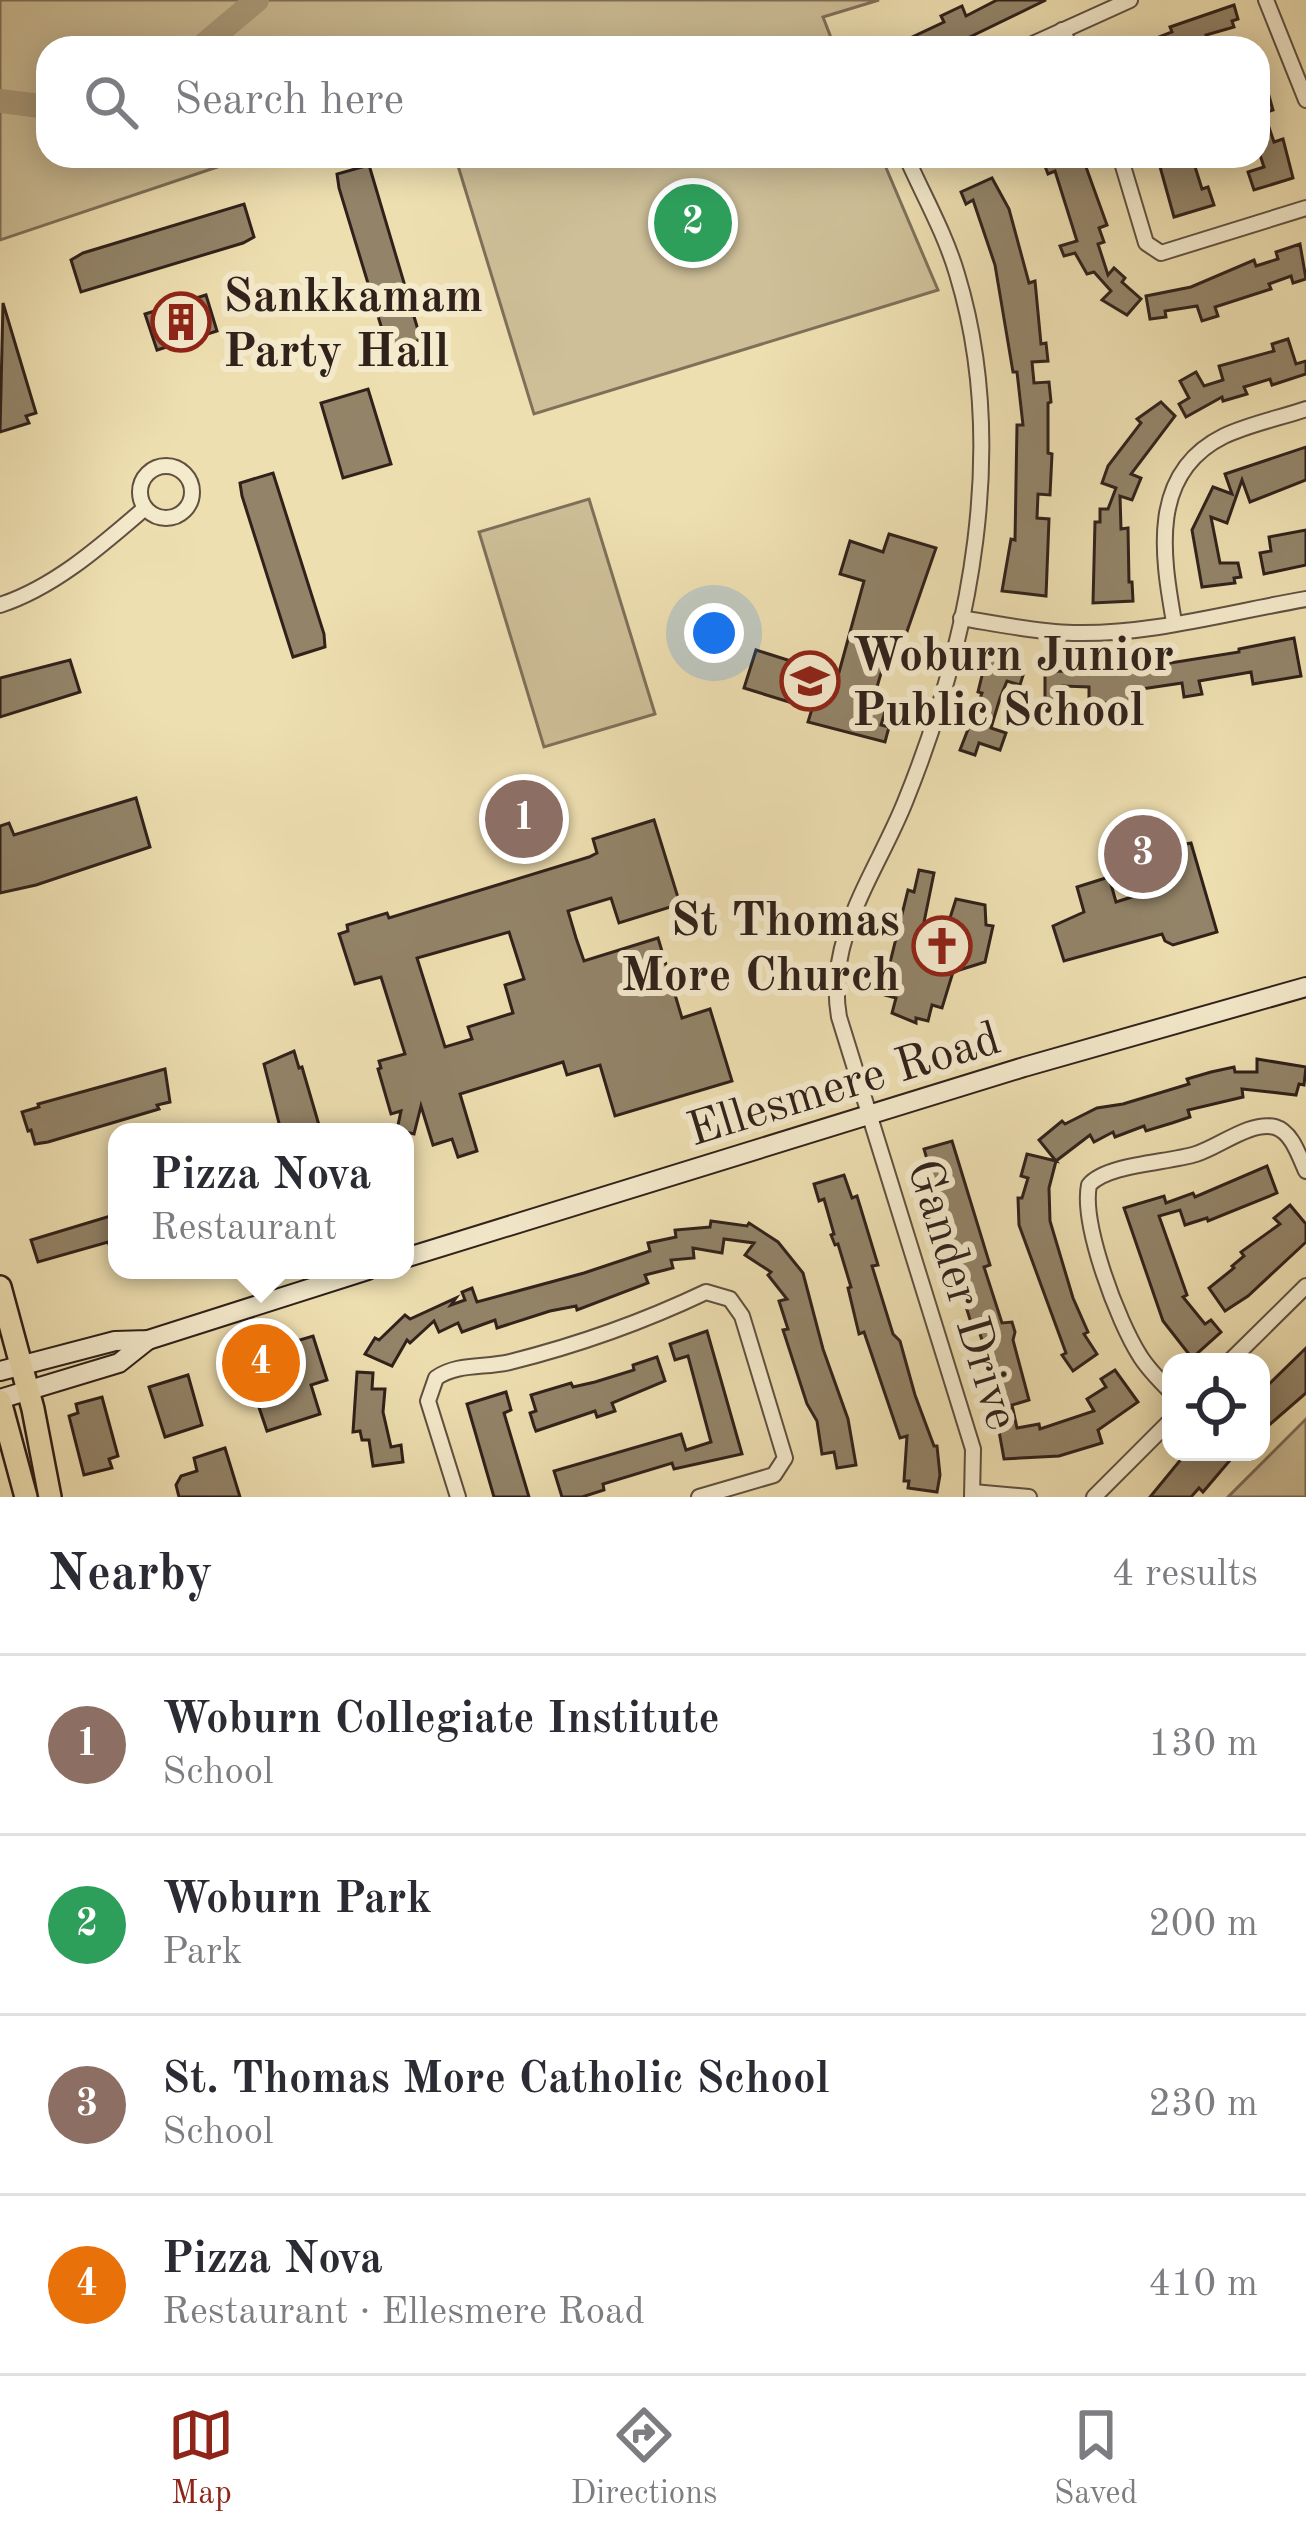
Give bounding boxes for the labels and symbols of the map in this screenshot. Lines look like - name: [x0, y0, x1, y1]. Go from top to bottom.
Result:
- pin: 2: [654, 178, 732, 268]
- place label: Sankkamam Party Hall: [223, 274, 483, 377]
- building icon: Sankkamam Party Hall: [150, 291, 212, 353]
- your location: [684, 603, 744, 663]
- place label: Woburn Junior Public School: [852, 633, 1174, 736]
- school or university icon: Woburn Junior Public School: [779, 650, 841, 712]
- pin: 1: [485, 774, 563, 864]
- pin: 3: [1104, 809, 1182, 899]
- place label: St Thomas More Church: [621, 898, 900, 1001]
- church icon: St Thomas More Church: [911, 915, 973, 977]
- street label: Ellesmere Road: [682, 1015, 1006, 1156]
- street label: Gander Drive: [897, 1154, 1025, 1436]
- pin: 4: [222, 1318, 300, 1408]

